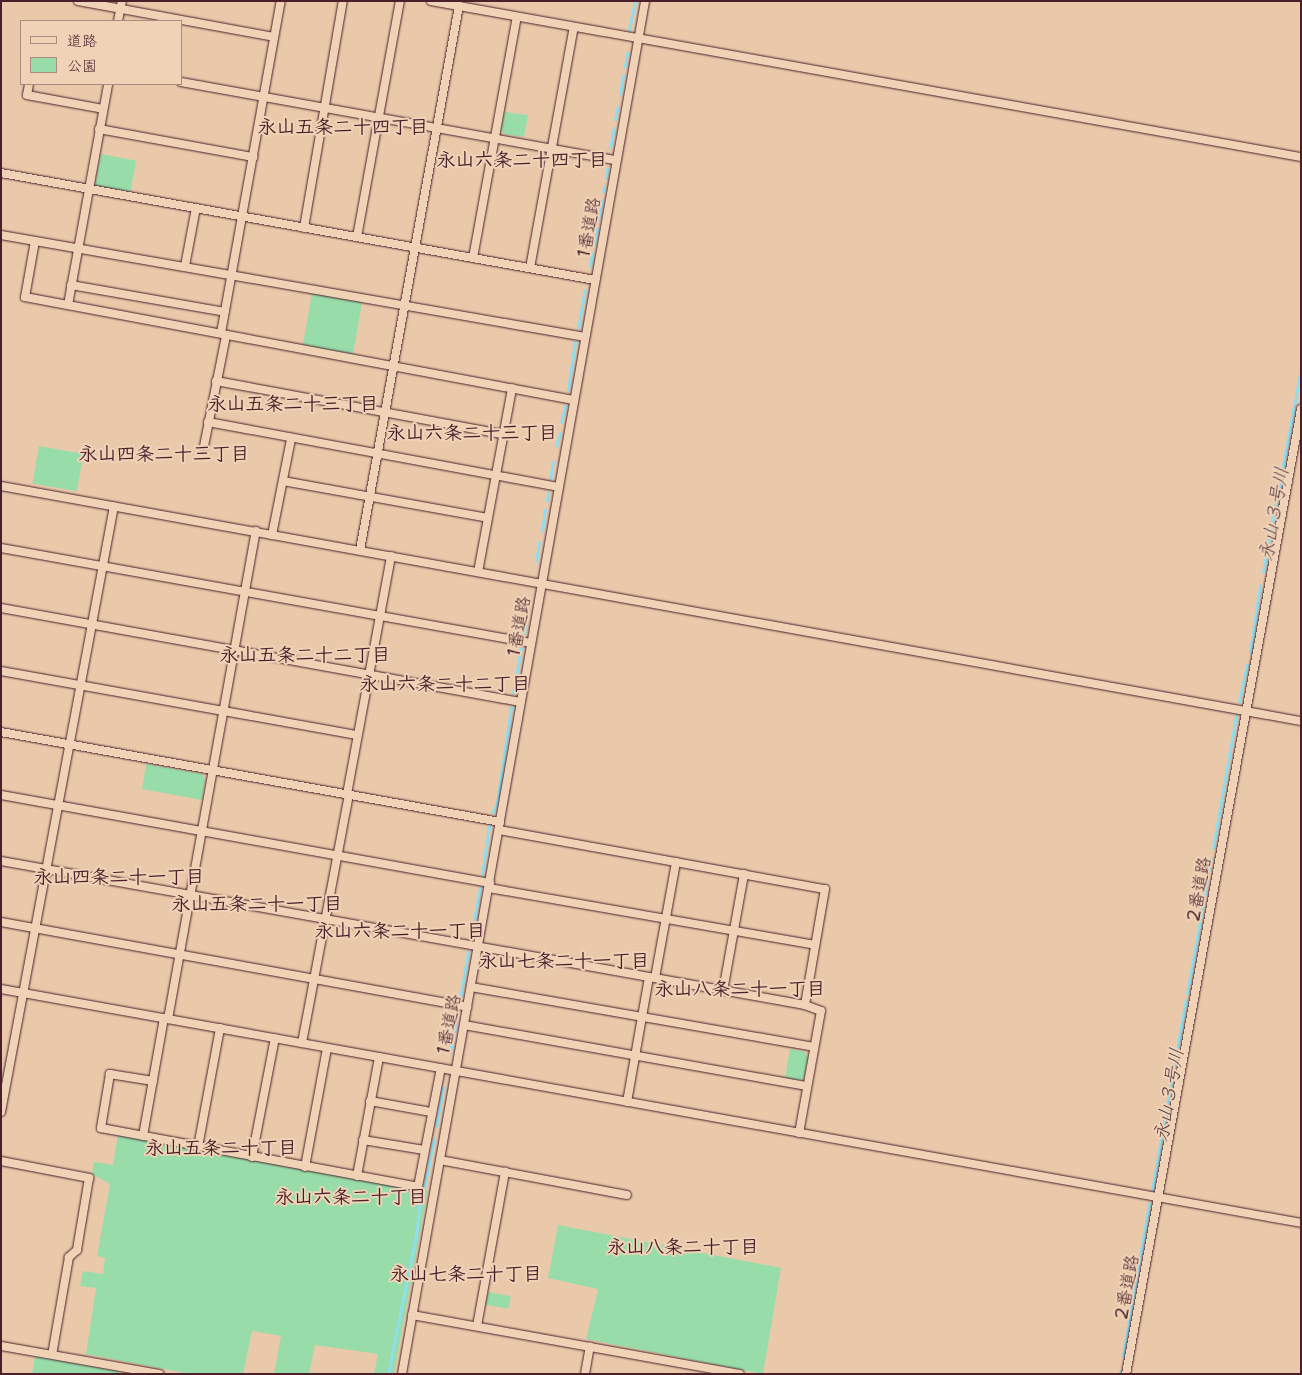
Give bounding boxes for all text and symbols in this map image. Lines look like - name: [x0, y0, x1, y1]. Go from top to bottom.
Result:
- legend: [20, 20, 182, 85]
- text: 道路: [67, 31, 97, 51]
- text: 公園: [67, 56, 97, 76]
- district label: 永山五条二十四丁目: [258, 116, 428, 138]
- district label: 永山六条二十四丁目: [437, 149, 607, 171]
- street label: 1番道路: [573, 195, 605, 259]
- district label: 永山五条二十三丁目: [208, 393, 378, 415]
- district label: 永山六条二十三丁目: [387, 422, 557, 444]
- district label: 永山四条二十三丁目: [79, 443, 249, 465]
- water label: 永山３号川: [1255, 465, 1293, 563]
- street label: 1番道路: [503, 594, 535, 658]
- district label: 永山五条二十二丁目: [220, 644, 390, 666]
- district label: 永山六条二十二丁目: [360, 673, 530, 695]
- street label: 2番道路: [1183, 854, 1215, 924]
- district label: 永山四条二十一丁目: [34, 866, 204, 888]
- district label: 永山五条二十一丁目: [172, 893, 342, 915]
- district label: 永山六条二十一丁目: [315, 920, 485, 942]
- district label: 永山七条二十一丁目: [479, 950, 649, 972]
- district label: 永山八条二十一丁目: [655, 978, 825, 1000]
- street label: 1番道路: [433, 992, 465, 1056]
- water label: 永山３号川: [1150, 1046, 1188, 1144]
- district label: 永山五条二十丁目: [145, 1137, 297, 1159]
- district label: 永山六条二十丁目: [275, 1186, 427, 1208]
- district label: 永山八条二十丁目: [607, 1236, 759, 1258]
- street label: 2番道路: [1111, 1252, 1143, 1322]
- district label: 永山七条二十丁目: [390, 1263, 542, 1285]

